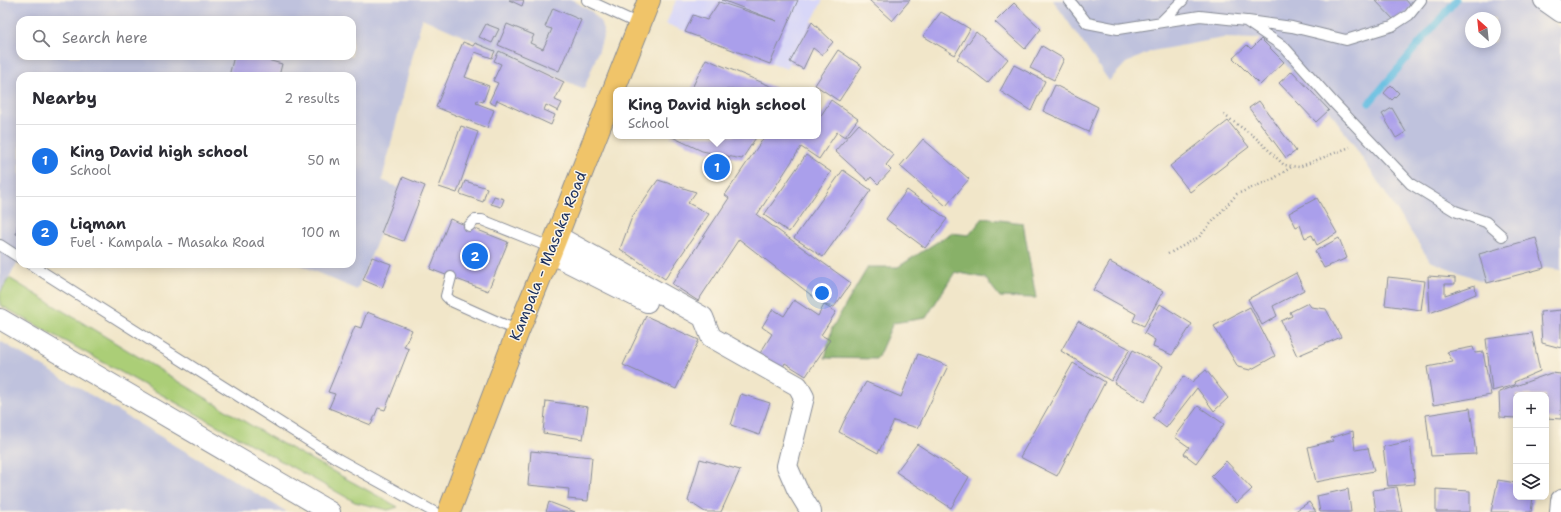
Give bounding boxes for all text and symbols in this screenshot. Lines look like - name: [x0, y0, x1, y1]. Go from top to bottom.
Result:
- north arrow: [1465, 12, 1501, 48]
- search box: [16, 16, 356, 60]
- icon: search: [30, 27, 52, 49]
- text: Search here: [62, 28, 148, 48]
- text: Nearby: [32, 87, 97, 109]
- popup: [613, 87, 821, 139]
- text: 2 results: [284, 90, 340, 107]
- text: King David high school: [628, 95, 806, 115]
- text: School: [628, 115, 669, 132]
- text: King David high school: [70, 142, 248, 162]
- text: 1: [42, 152, 48, 169]
- text: 50 m: [307, 152, 340, 169]
- pin: 1: [704, 152, 730, 182]
- text: School: [70, 162, 111, 179]
- street label: Kampala - Masaka Road: [505, 168, 591, 344]
- text: Liqman: [70, 214, 126, 234]
- text: 2: [40, 224, 50, 241]
- text: 100 m: [301, 224, 340, 241]
- text: Fuel · Kampala - Masaka Road: [70, 234, 265, 251]
- pin: 2: [462, 241, 488, 271]
- your location: [812, 283, 832, 303]
- map controls: [1513, 392, 1549, 500]
- button: +: [1513, 392, 1549, 428]
- button: −: [1513, 428, 1549, 464]
- button: layers: [1513, 464, 1549, 500]

